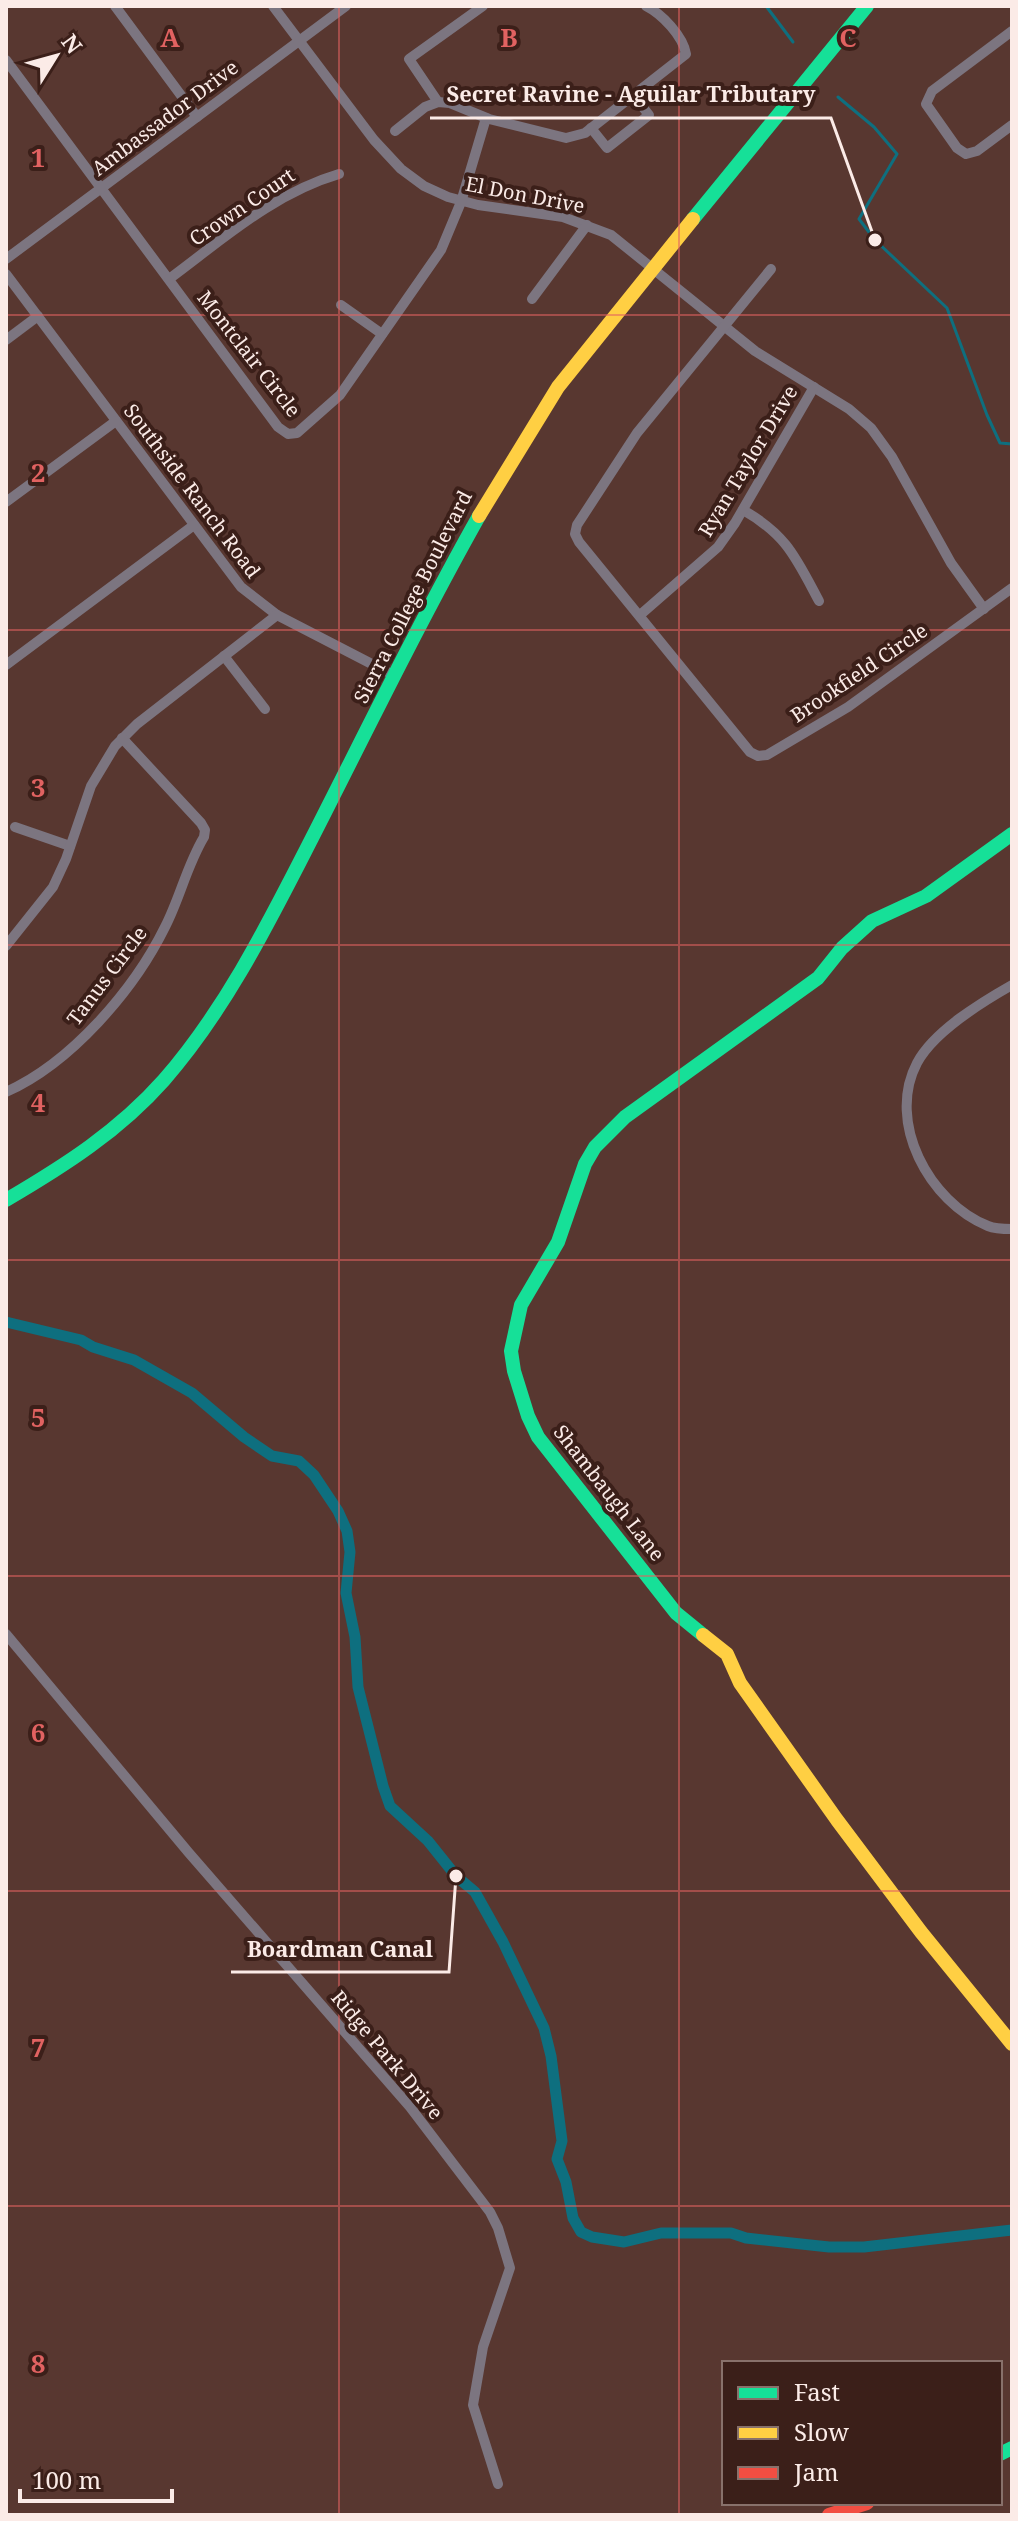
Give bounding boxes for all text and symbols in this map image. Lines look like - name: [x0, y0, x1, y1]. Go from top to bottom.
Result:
- north arrow: [16, 16, 96, 96]
- text: A: [160, 19, 180, 55]
- text: B: [500, 19, 518, 55]
- text: C: [839, 19, 857, 55]
- text: N: [56, 27, 90, 59]
- street label: Ambassador Drive: [86, 54, 243, 182]
- callout: Secret Ravine - Aguilar Tributary: [430, 72, 831, 118]
- text: Secret Ravine - Aguilar Tributary: [446, 78, 816, 108]
- text: 1: [31, 139, 45, 175]
- street label: Crown Court: [184, 161, 300, 252]
- street label: El Don Drive: [463, 170, 587, 219]
- street label: Montclair Circle: [192, 285, 307, 422]
- street label: Ryan Taylor Drive: [692, 380, 803, 541]
- street label: Southside Ranch Road: [118, 398, 267, 583]
- text: 2: [31, 454, 45, 490]
- street label: Sierra College Boulevard: [347, 486, 478, 708]
- street label: Brookfield Circle: [785, 617, 932, 728]
- text: 3: [31, 769, 45, 805]
- street label: Tanus Circle: [60, 921, 153, 1031]
- text: 4: [31, 1084, 46, 1120]
- text: 5: [31, 1399, 45, 1435]
- street label: Shambaugh Lane: [548, 1419, 671, 1566]
- text: 6: [31, 1714, 45, 1750]
- callout: Boardman Canal: [231, 1926, 449, 1972]
- text: Boardman Canal: [247, 1933, 433, 1963]
- street label: Ridge Park Drive: [325, 1984, 449, 2125]
- text: 7: [31, 2029, 45, 2065]
- text: 8: [31, 2345, 45, 2381]
- legend: [722, 2361, 1002, 2505]
- text: Fast: [794, 2375, 840, 2408]
- text: Slow: [794, 2415, 849, 2448]
- scale bar: [20, 2453, 172, 2503]
- text: Jam: [793, 2455, 839, 2488]
- text: 100 m: [32, 2463, 101, 2496]

